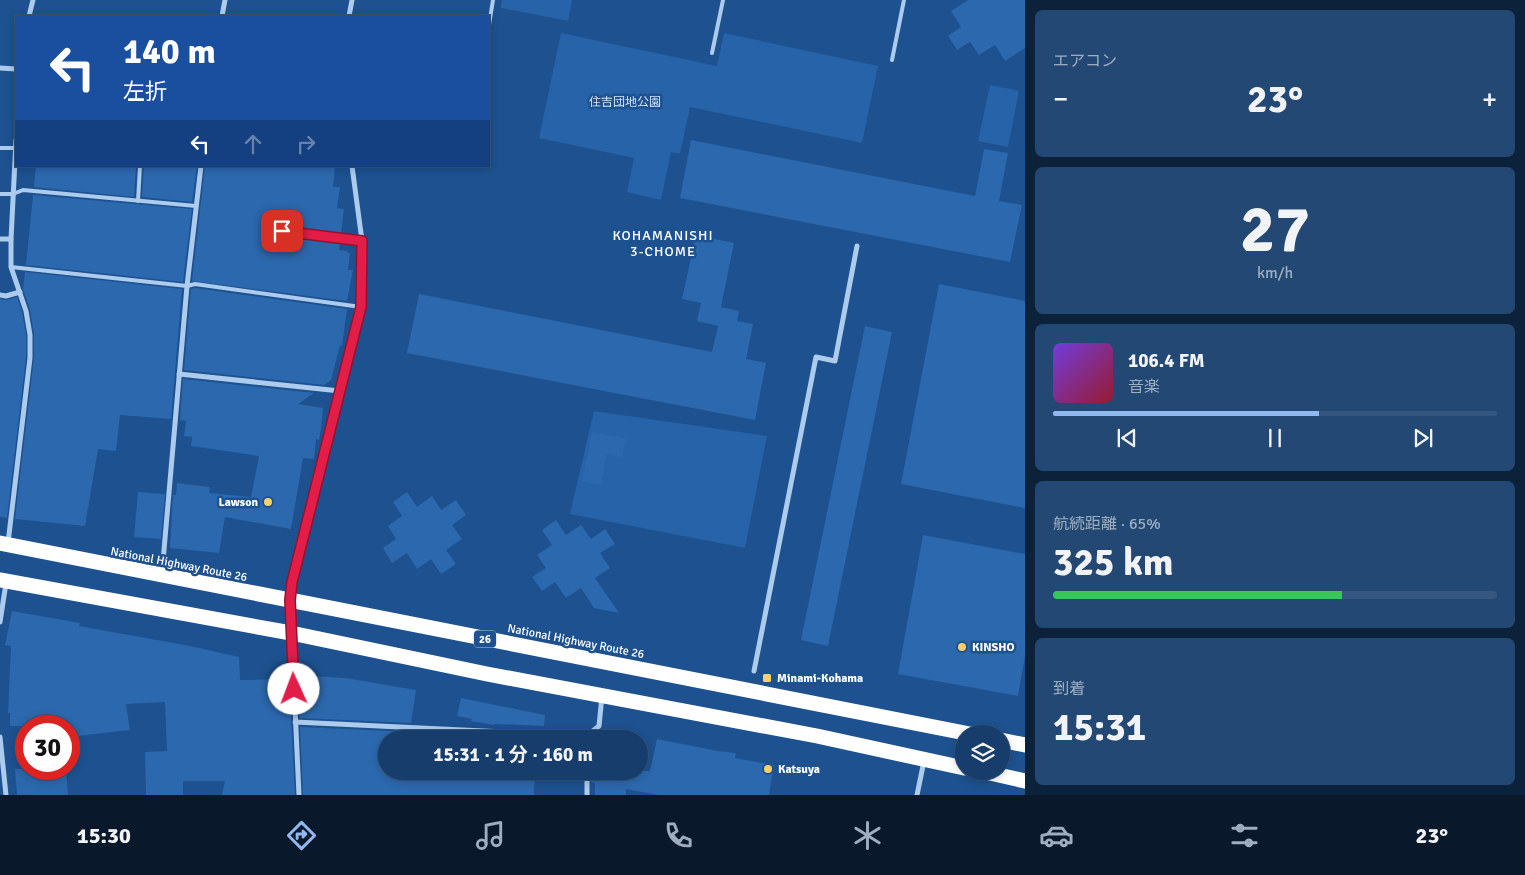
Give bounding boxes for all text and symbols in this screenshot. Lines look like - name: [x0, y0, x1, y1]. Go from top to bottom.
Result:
- text: 140 m: [123, 30, 216, 73]
- icon: left: [40, 35, 105, 100]
- text: エアコン: [1053, 51, 1117, 71]
- text: 23°: [1247, 76, 1303, 123]
- text: 左折: [123, 78, 167, 105]
- text: −: [1053, 82, 1068, 116]
- text: +: [1482, 82, 1497, 116]
- park label: 住吉団地公園: [589, 95, 661, 110]
- icon: left: [186, 130, 214, 158]
- icon: ahead: [239, 130, 267, 158]
- icon: right: [292, 130, 320, 158]
- text: 27: [1240, 190, 1310, 270]
- pin: [261, 210, 303, 252]
- icon: arrive: [268, 217, 296, 245]
- district label: KOHAMANISHI 3-CHOME: [612, 227, 714, 260]
- text: km/h: [1257, 263, 1293, 283]
- text: 106.4 FM: [1128, 349, 1205, 373]
- text: 音楽: [1128, 377, 1160, 397]
- icon: previous: [1113, 424, 1141, 452]
- icon: pause: [1261, 424, 1289, 452]
- icon: next: [1409, 424, 1437, 452]
- place label: Lawson: [218, 495, 258, 510]
- marker: Lawson: [262, 496, 274, 508]
- text: 航続距離 · 65%: [1053, 514, 1161, 534]
- text: 325 km: [1053, 539, 1174, 586]
- street label: National Highway Route 26: [109, 544, 249, 585]
- street label: National Highway Route 26: [506, 621, 646, 662]
- road number: 26: [474, 630, 496, 648]
- place label: KINSHO: [972, 640, 1015, 655]
- marker: KINSHO: [956, 641, 968, 653]
- position arrow: [267, 662, 319, 714]
- place label: Minami-Kohama: [777, 671, 863, 686]
- marker: Minami-Kohama: [761, 672, 773, 684]
- text: 到着: [1053, 679, 1085, 699]
- text: 15:31: [1053, 704, 1146, 751]
- speed limit sign: 30: [15, 715, 80, 780]
- map controls: [955, 725, 1010, 780]
- button: layers: [955, 725, 1010, 780]
- text: 15:31 · 1 分 · 160 m: [433, 743, 593, 767]
- place label: Katsuya: [778, 762, 820, 777]
- marker: Katsuya: [762, 763, 774, 775]
- icon: directions: [284, 818, 319, 853]
- icon: music: [473, 818, 508, 853]
- icon: phone: [661, 818, 696, 853]
- icon: climate: [850, 818, 885, 853]
- icon: car: [1039, 818, 1074, 853]
- icon: filters: [1227, 818, 1262, 853]
- text: 15:30: [77, 822, 131, 849]
- text: 23°: [1416, 822, 1448, 849]

